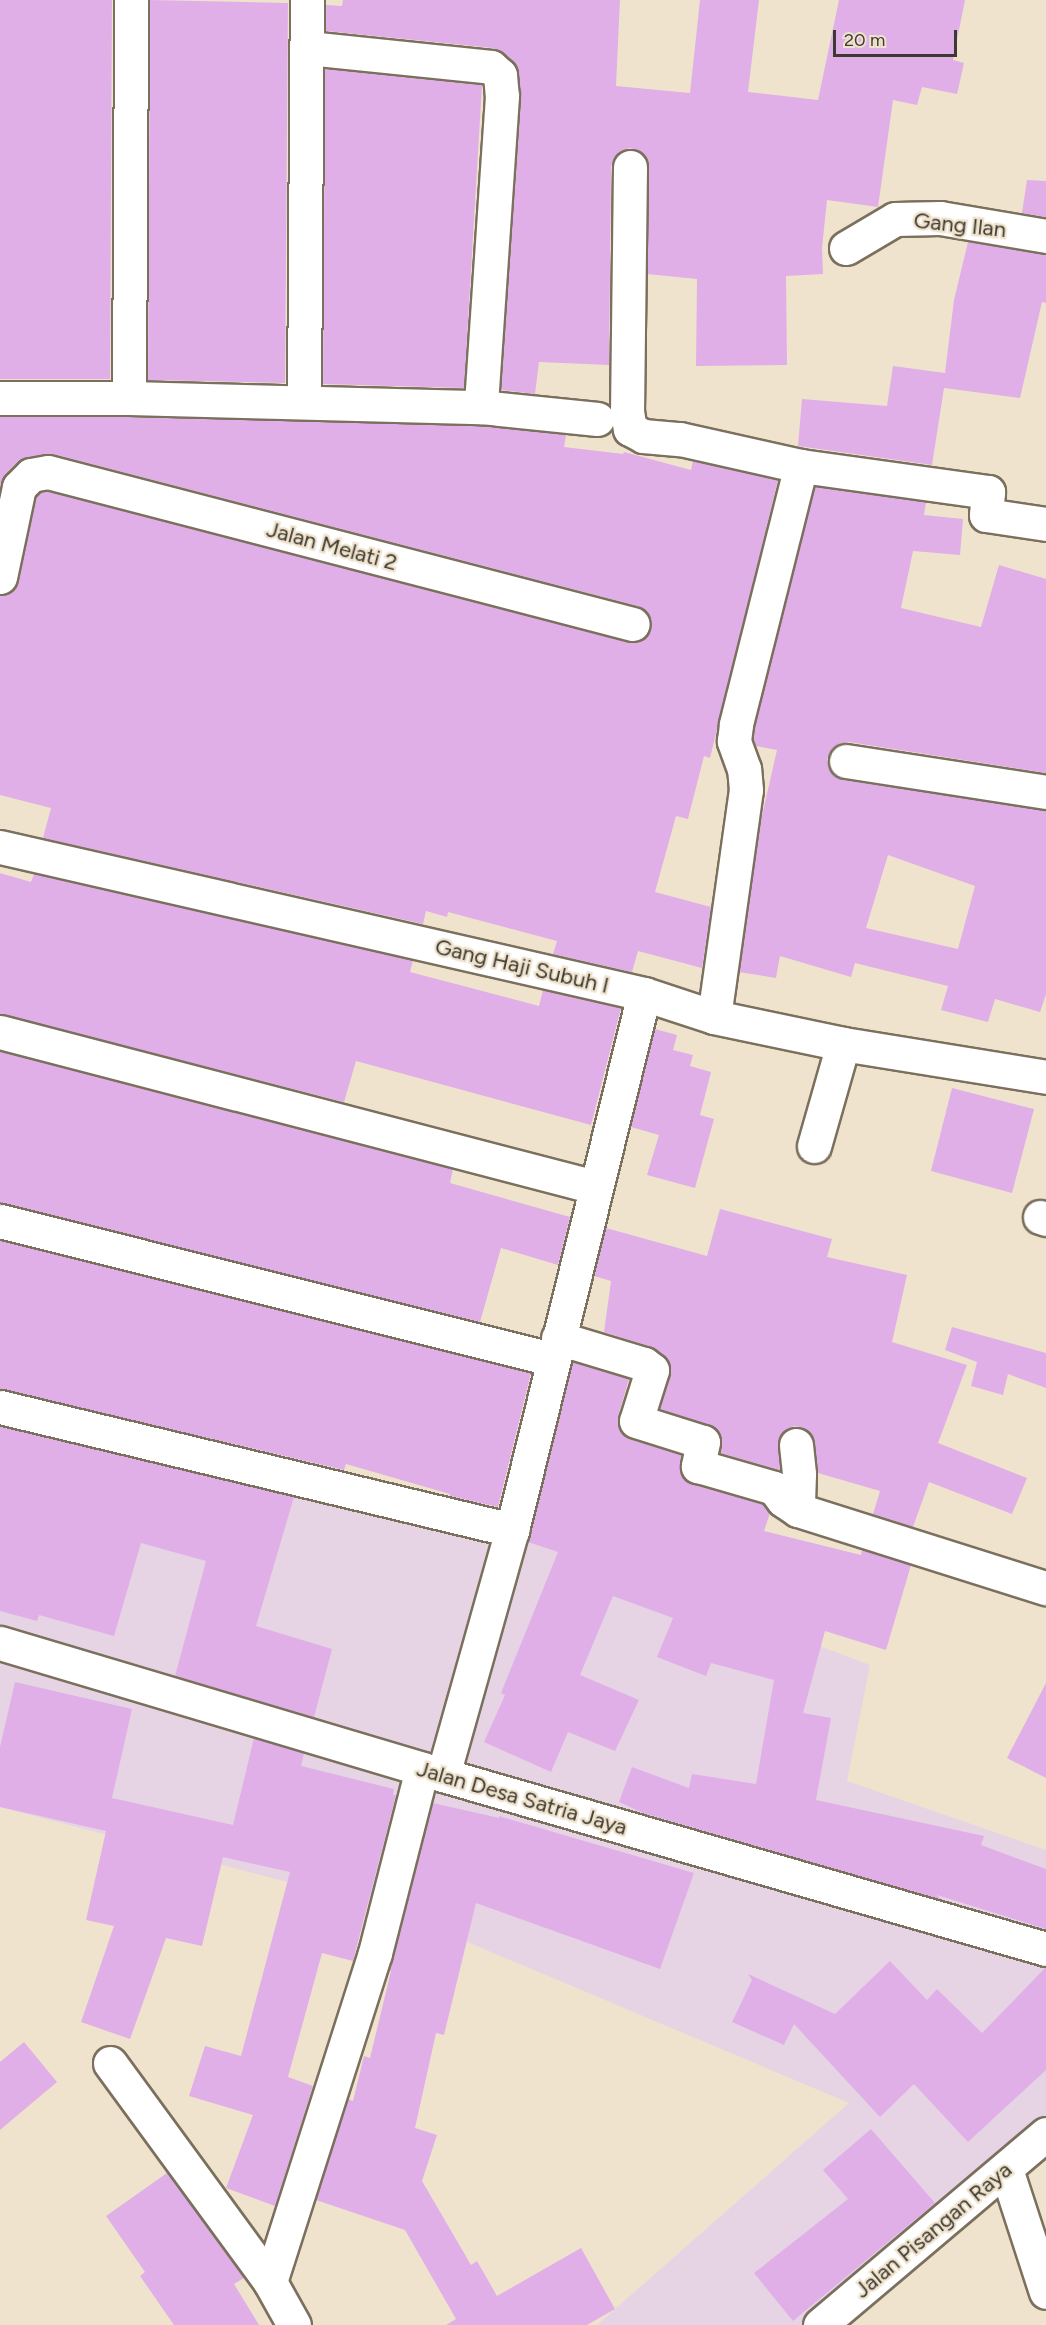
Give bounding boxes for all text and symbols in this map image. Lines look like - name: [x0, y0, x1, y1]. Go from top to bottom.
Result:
- scale bar: [836, 18, 960, 56]
- text: 20 m: [844, 29, 885, 51]
- street label: Gang Ilan: [912, 207, 1008, 243]
- street label: Jalan Melati 2: [264, 516, 400, 576]
- street label: Gang Haji Subuh I: [433, 933, 611, 999]
- street label: Jalan Desa Satria Jaya: [414, 1755, 630, 1841]
- street label: Jalan Pisangan Raya: [849, 2157, 1017, 2303]

